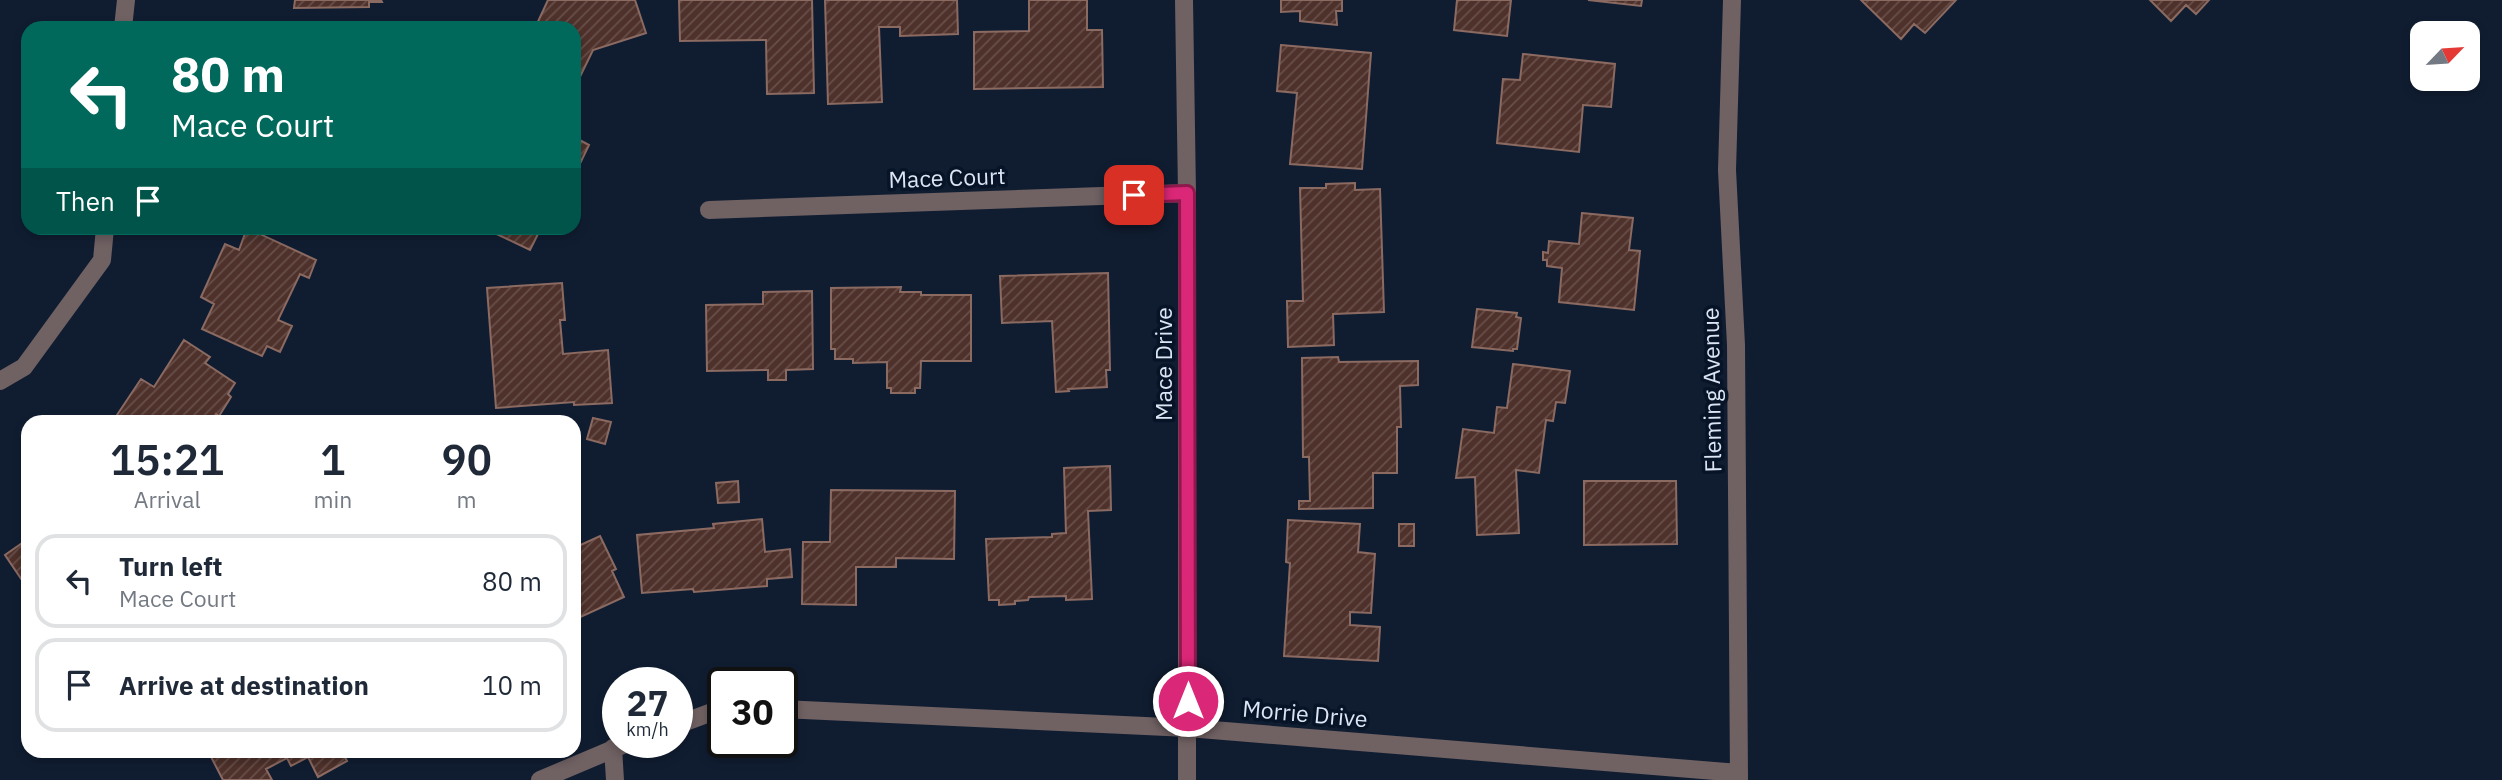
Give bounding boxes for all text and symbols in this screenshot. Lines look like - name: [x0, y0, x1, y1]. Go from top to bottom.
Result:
- north arrow: [2410, 21, 2480, 91]
- map controls: [2410, 21, 2480, 91]
- text: 80 m: [171, 42, 285, 105]
- icon: left: [56, 49, 147, 140]
- text: Mace Court: [171, 104, 334, 146]
- street label: Mace Court: [888, 160, 1006, 194]
- pin: [1104, 165, 1164, 225]
- icon: arrive: [1115, 176, 1153, 214]
- icon: arrive: [129, 182, 167, 220]
- text: Then: [56, 184, 115, 218]
- street label: Mace Drive: [1148, 307, 1178, 421]
- street label: Fleming Avenue: [1695, 307, 1727, 473]
- text: 15:21: [110, 432, 224, 487]
- text: 1: [320, 432, 345, 487]
- text: 90: [441, 432, 492, 487]
- text: Arrival: [134, 484, 201, 514]
- text: min: [313, 484, 352, 514]
- text: m: [457, 484, 477, 514]
- text: Turn left: [119, 549, 222, 583]
- icon: left: [60, 562, 98, 600]
- text: 80 m: [482, 564, 542, 598]
- text: Mace Court: [119, 583, 236, 613]
- position arrow: [1151, 664, 1225, 738]
- icon: arrive: [60, 666, 98, 704]
- speed limit sign: 30: [707, 667, 798, 758]
- text: Arrive at destination: [119, 668, 369, 702]
- text: 10 m: [482, 668, 542, 702]
- text: 27: [626, 680, 669, 726]
- street label: Morrie Drive: [1241, 693, 1369, 733]
- text: km/h: [626, 718, 669, 741]

